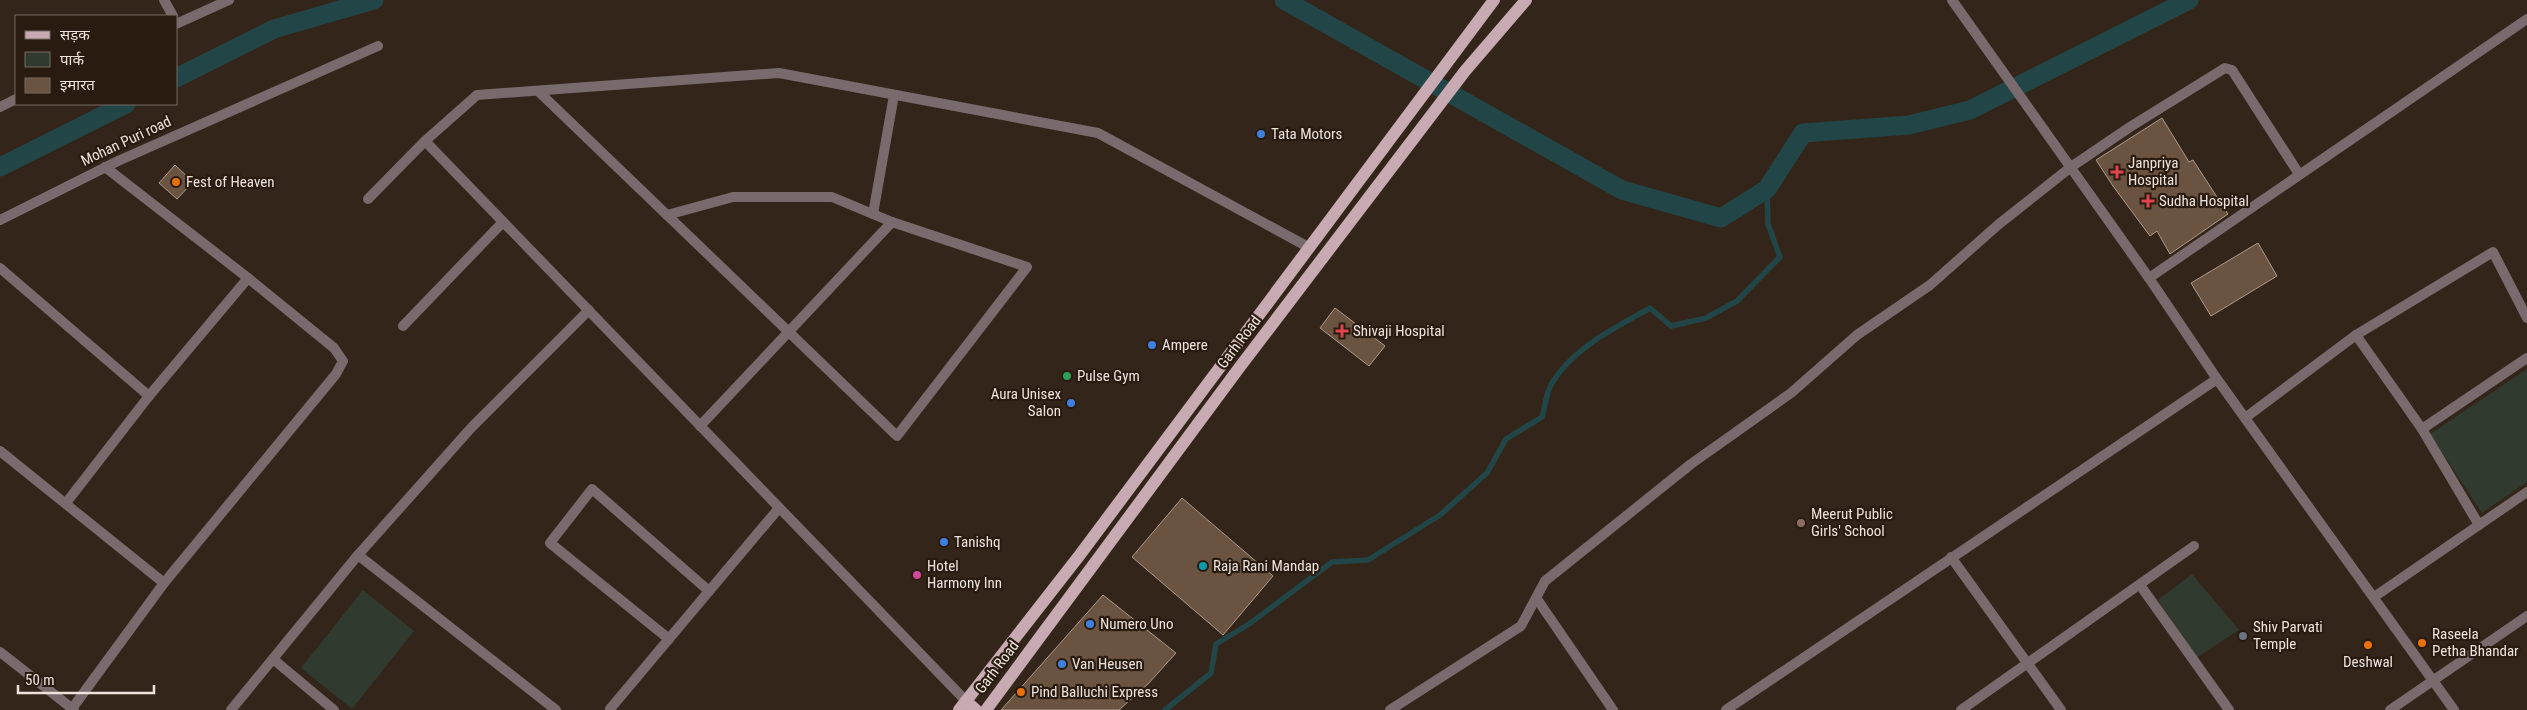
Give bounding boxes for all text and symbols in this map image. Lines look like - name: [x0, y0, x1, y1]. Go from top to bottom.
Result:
- legend: [15, 15, 178, 105]
- text: सड़क: [60, 26, 90, 44]
- text: पार्क: [60, 51, 84, 69]
- text: इमारत: [60, 76, 95, 94]
- street label: Mohan Puri road: [78, 112, 174, 170]
- place label: Tata Motors: [1271, 125, 1342, 143]
- marker: Tata Motors: [1255, 128, 1267, 140]
- place label: Janpriya Hospital: [2128, 154, 2178, 189]
- marker: Janpriya Hospital: [2110, 165, 2124, 179]
- place label: Fest of Heaven: [186, 173, 275, 191]
- marker: Fest of Heaven: [170, 176, 182, 188]
- place label: Sudha Hospital: [2159, 192, 2249, 210]
- marker: Sudha Hospital: [2141, 194, 2155, 208]
- street label: Garh Road: [1213, 312, 1265, 372]
- place label: Shivaji Hospital: [1353, 322, 1445, 340]
- marker: Shivaji Hospital: [1335, 324, 1349, 338]
- place label: Ampere: [1162, 336, 1208, 354]
- marker: Ampere: [1146, 339, 1158, 351]
- place label: Pulse Gym: [1077, 367, 1140, 385]
- marker: Pulse Gym: [1061, 370, 1073, 382]
- place label: Aura Unisex Salon: [991, 385, 1061, 420]
- marker: Aura Unisex Salon: [1065, 397, 1077, 409]
- place label: Meerut Public Girls' School: [1811, 505, 1893, 540]
- marker: Meerut Public Girls' School: [1795, 517, 1807, 529]
- place label: Tanishq: [954, 533, 1000, 551]
- marker: Tanishq: [938, 536, 950, 548]
- place label: Hotel Harmony Inn: [927, 557, 1002, 592]
- place label: Raja Rani Mandap: [1213, 557, 1319, 575]
- marker: Raja Rani Mandap: [1197, 560, 1209, 572]
- marker: Hotel Harmony Inn: [911, 569, 923, 581]
- place label: Numero Uno: [1100, 615, 1173, 633]
- marker: Numero Uno: [1084, 618, 1096, 630]
- place label: Shiv Parvati Temple: [2253, 618, 2323, 653]
- place label: Raseela Petha Bhandar: [2432, 625, 2519, 660]
- marker: Shiv Parvati Temple: [2237, 630, 2249, 642]
- street label: Garh Road: [971, 637, 1023, 697]
- marker: Raseela Petha Bhandar: [2416, 637, 2428, 649]
- marker: Deshwal: [2362, 639, 2374, 651]
- place label: Deshwal: [2343, 653, 2393, 671]
- place label: Van Heusen: [1072, 655, 1143, 673]
- marker: Van Heusen: [1056, 658, 1068, 670]
- scale bar: [18, 662, 154, 694]
- text: 50 m: [25, 671, 55, 689]
- place label: Pind Balluchi Express: [1031, 683, 1158, 701]
- marker: Pind Balluchi Express: [1015, 686, 1027, 698]

